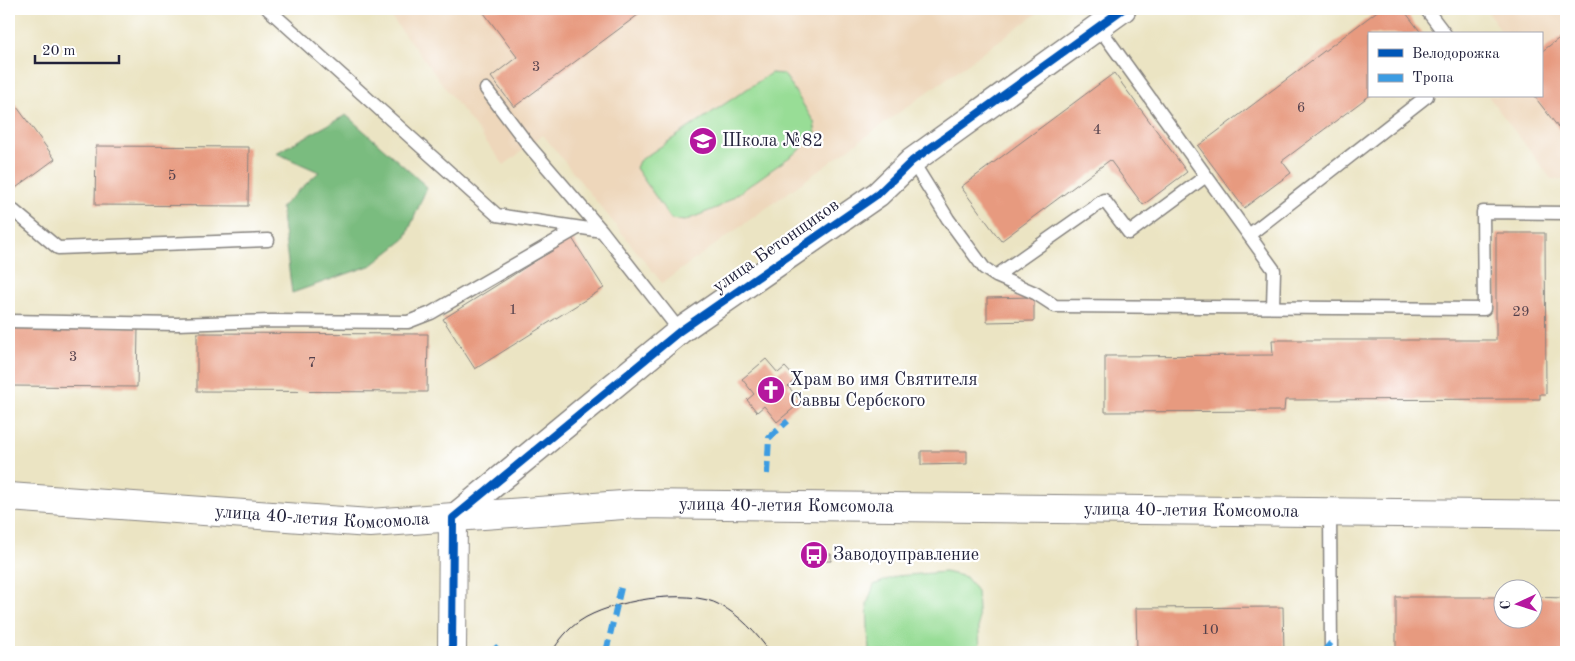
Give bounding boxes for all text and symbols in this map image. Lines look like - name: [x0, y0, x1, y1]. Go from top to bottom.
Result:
- scale bar: [35, 32, 119, 64]
- legend: [1368, 32, 1542, 98]
- text: 20 m: [42, 44, 76, 59]
- text: Велодорожка: [1412, 47, 1500, 62]
- house number: 3: [532, 60, 540, 75]
- text: Тропа: [1412, 71, 1454, 86]
- house number: 6: [1297, 101, 1305, 116]
- house number: 4: [1093, 123, 1101, 138]
- school or university icon: Школа №82: [688, 126, 718, 156]
- place label: Школа №82: [722, 132, 823, 150]
- house number: 5: [168, 169, 176, 184]
- street label: улица Бетонщиков: [710, 196, 842, 296]
- house number: 1: [509, 303, 517, 318]
- house number: 29: [1512, 305, 1530, 320]
- house number: 3: [69, 350, 77, 365]
- house number: 7: [308, 356, 316, 371]
- place label: Храм во имя Святителя Саввы Сербского: [790, 371, 978, 410]
- church icon: Храм во имя Святителя Саввы Сербского: [756, 375, 786, 405]
- street label: улица 40-летия Комсомола: [679, 495, 894, 516]
- street label: улица 40-летия Комсомола: [1084, 500, 1299, 521]
- street label: улица 40-летия Комсомола: [214, 503, 430, 532]
- bus stop icon: Заводоуправление: [799, 540, 829, 570]
- place label: Заводоуправление: [833, 546, 979, 564]
- north arrow: [1492, 578, 1542, 628]
- text: С: [1499, 600, 1513, 610]
- house number: 10: [1201, 623, 1219, 638]

